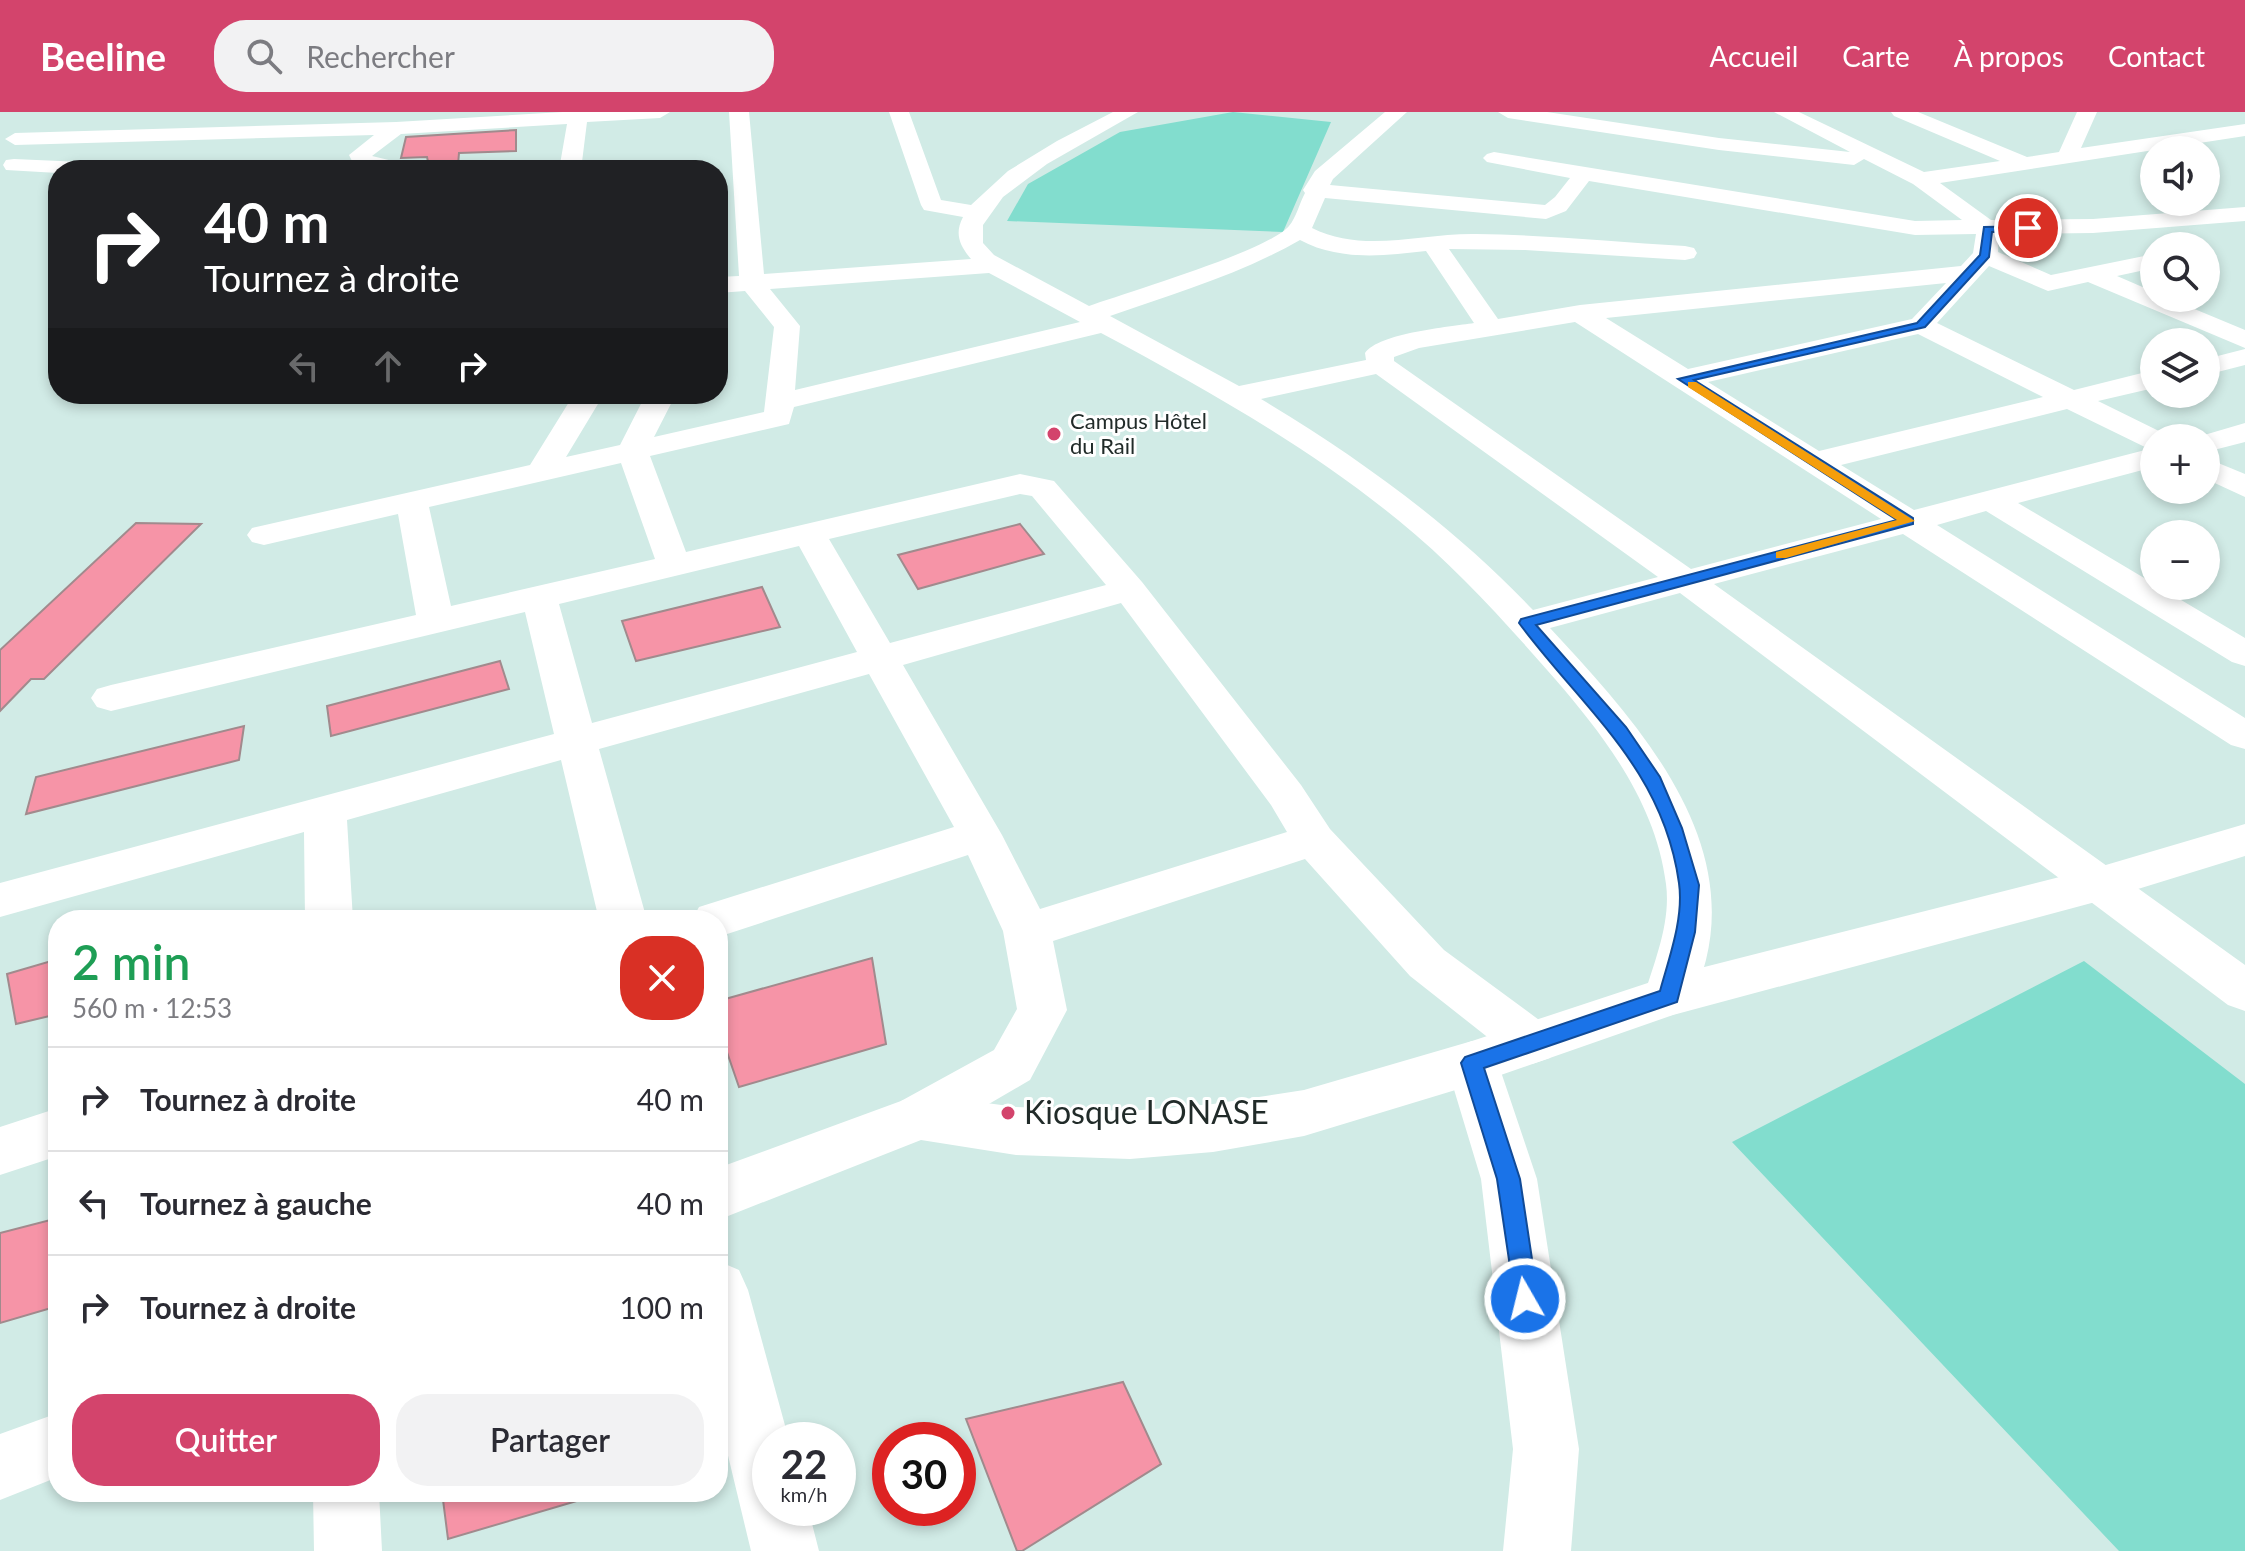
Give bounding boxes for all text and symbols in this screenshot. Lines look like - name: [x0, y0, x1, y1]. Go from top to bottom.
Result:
- search box: [214, 20, 774, 92]
- text: Beeline: [40, 33, 166, 79]
- icon: search: [242, 34, 286, 78]
- text: Rechercher: [306, 38, 455, 74]
- text: Accueil: [1709, 39, 1798, 73]
- text: Carte: [1842, 39, 1910, 73]
- text: À propos: [1954, 39, 2064, 73]
- text: Contact: [2108, 39, 2205, 73]
- map controls: [2140, 136, 2220, 600]
- button: sound: [2140, 136, 2220, 216]
- text: 40 m: [204, 188, 329, 255]
- icon: right: [72, 192, 176, 296]
- pin: [1994, 194, 2062, 262]
- icon: arrive: [2006, 206, 2050, 250]
- button: search: [2140, 232, 2220, 312]
- text: Tournez à droite: [204, 256, 460, 300]
- button: layers: [2140, 328, 2220, 408]
- icon: left: [282, 344, 326, 388]
- icon: ahead: [366, 344, 410, 388]
- icon: right: [450, 344, 494, 388]
- place label: Campus Hôtel du Rail: [1070, 407, 1207, 459]
- button: +: [2140, 424, 2220, 504]
- marker: Campus Hôtel du Rail: [1045, 425, 1063, 443]
- button: −: [2140, 520, 2220, 600]
- text: 2 min: [72, 933, 190, 990]
- button: close: [620, 936, 704, 1020]
- text: 560 m · 12:53: [72, 992, 232, 1024]
- icon: right: [72, 1077, 116, 1121]
- text: Tournez à droite: [140, 1081, 356, 1117]
- text: 40 m: [637, 1081, 704, 1117]
- place label: Kiosque LONASE: [1024, 1092, 1269, 1131]
- marker: Kiosque LONASE: [999, 1104, 1017, 1122]
- icon: left: [72, 1181, 116, 1225]
- text: Tournez à gauche: [140, 1185, 372, 1221]
- text: 40 m: [637, 1185, 704, 1221]
- position arrow: [1483, 1257, 1567, 1341]
- icon: right: [72, 1285, 116, 1329]
- text: Tournez à droite: [140, 1289, 356, 1325]
- text: 100 m: [619, 1289, 704, 1325]
- button: Quitter: [72, 1394, 380, 1486]
- button: Partager: [396, 1394, 704, 1486]
- speed limit sign: 30: [872, 1422, 976, 1526]
- text: 22: [781, 1440, 827, 1488]
- text: km/h: [781, 1482, 827, 1506]

